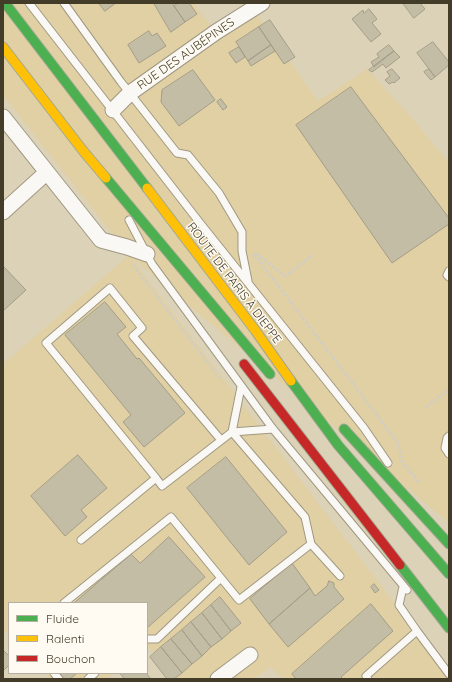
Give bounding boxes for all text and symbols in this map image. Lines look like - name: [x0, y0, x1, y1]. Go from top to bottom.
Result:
- street label: RUE DES AUBÉPINES: [135, 15, 237, 93]
- street label: ROUTE DE PARIS À DIEPPE: [184, 220, 284, 346]
- legend: [8, 602, 148, 674]
- text: Fluide: [46, 611, 79, 626]
- text: Ralenti: [46, 631, 84, 646]
- text: Bouchon: [46, 651, 95, 666]

